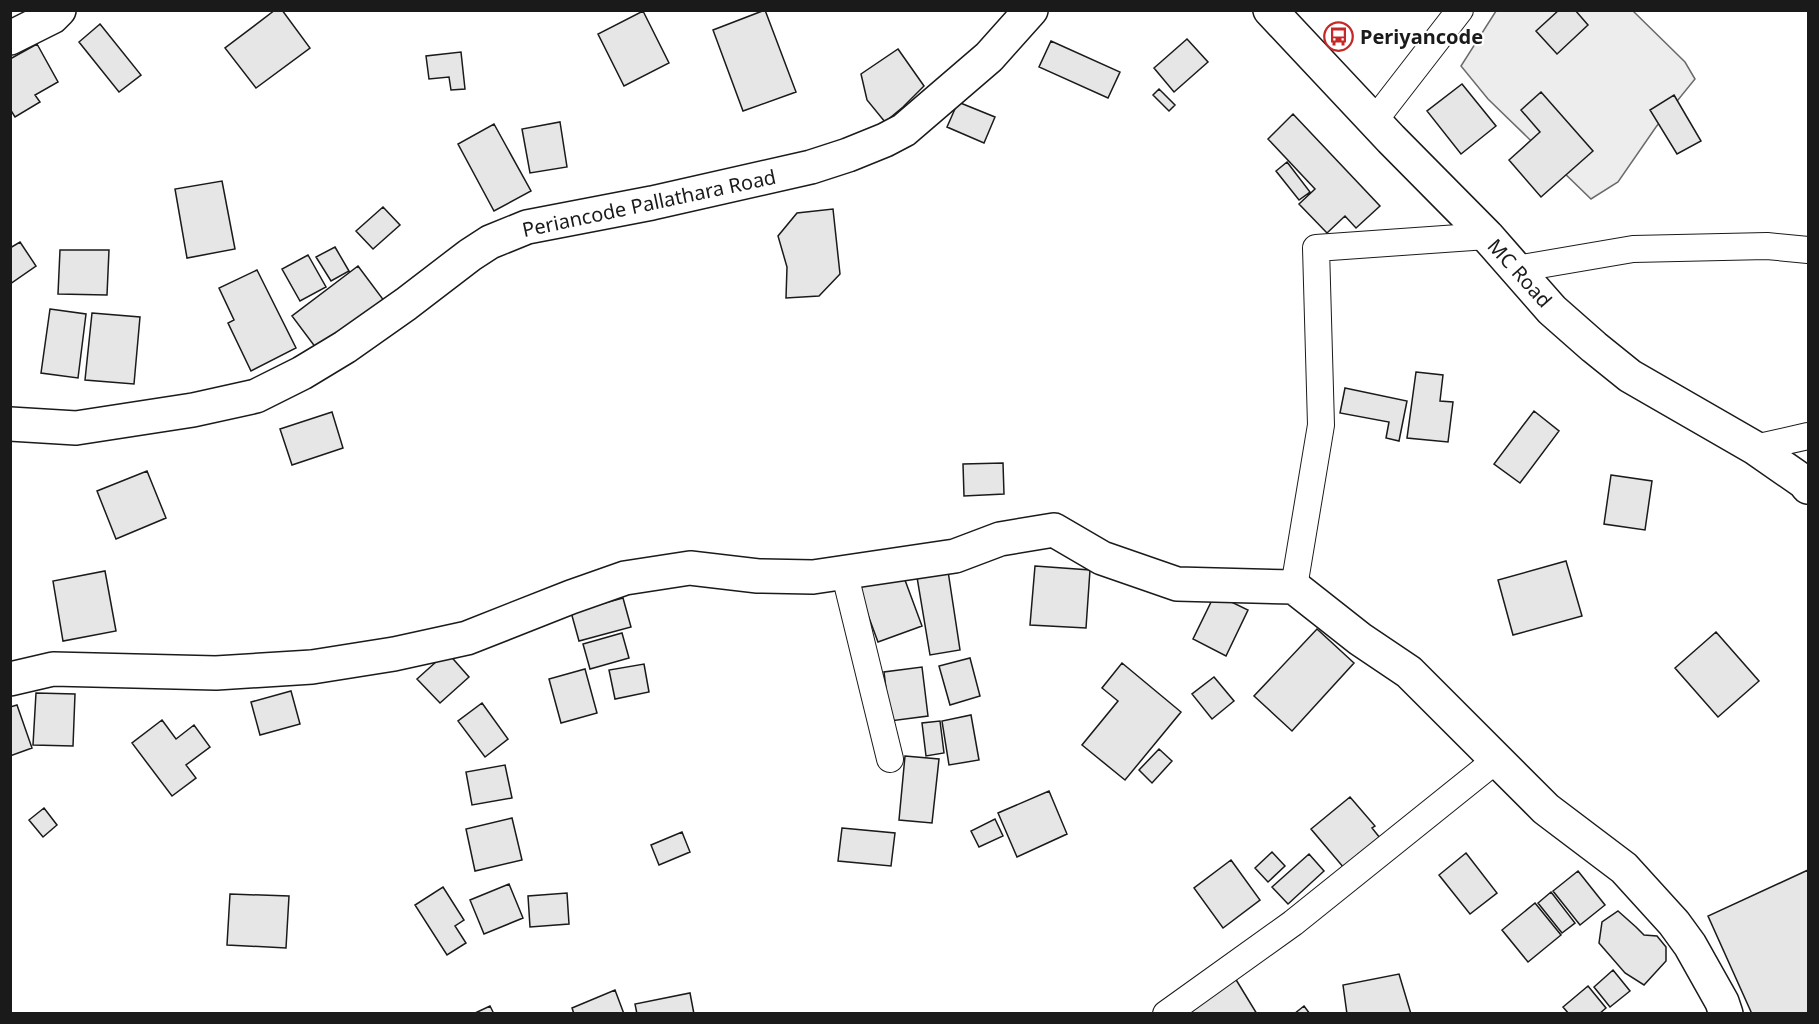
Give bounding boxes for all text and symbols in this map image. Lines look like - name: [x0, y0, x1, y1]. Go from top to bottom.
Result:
- bus stop icon: Periyancode: [1323, 20, 1355, 52]
- place label: Periyancode: [1360, 23, 1483, 50]
- street label: Periancode Pallathara Road: [520, 163, 778, 243]
- street label: MC Road: [1482, 233, 1558, 313]

